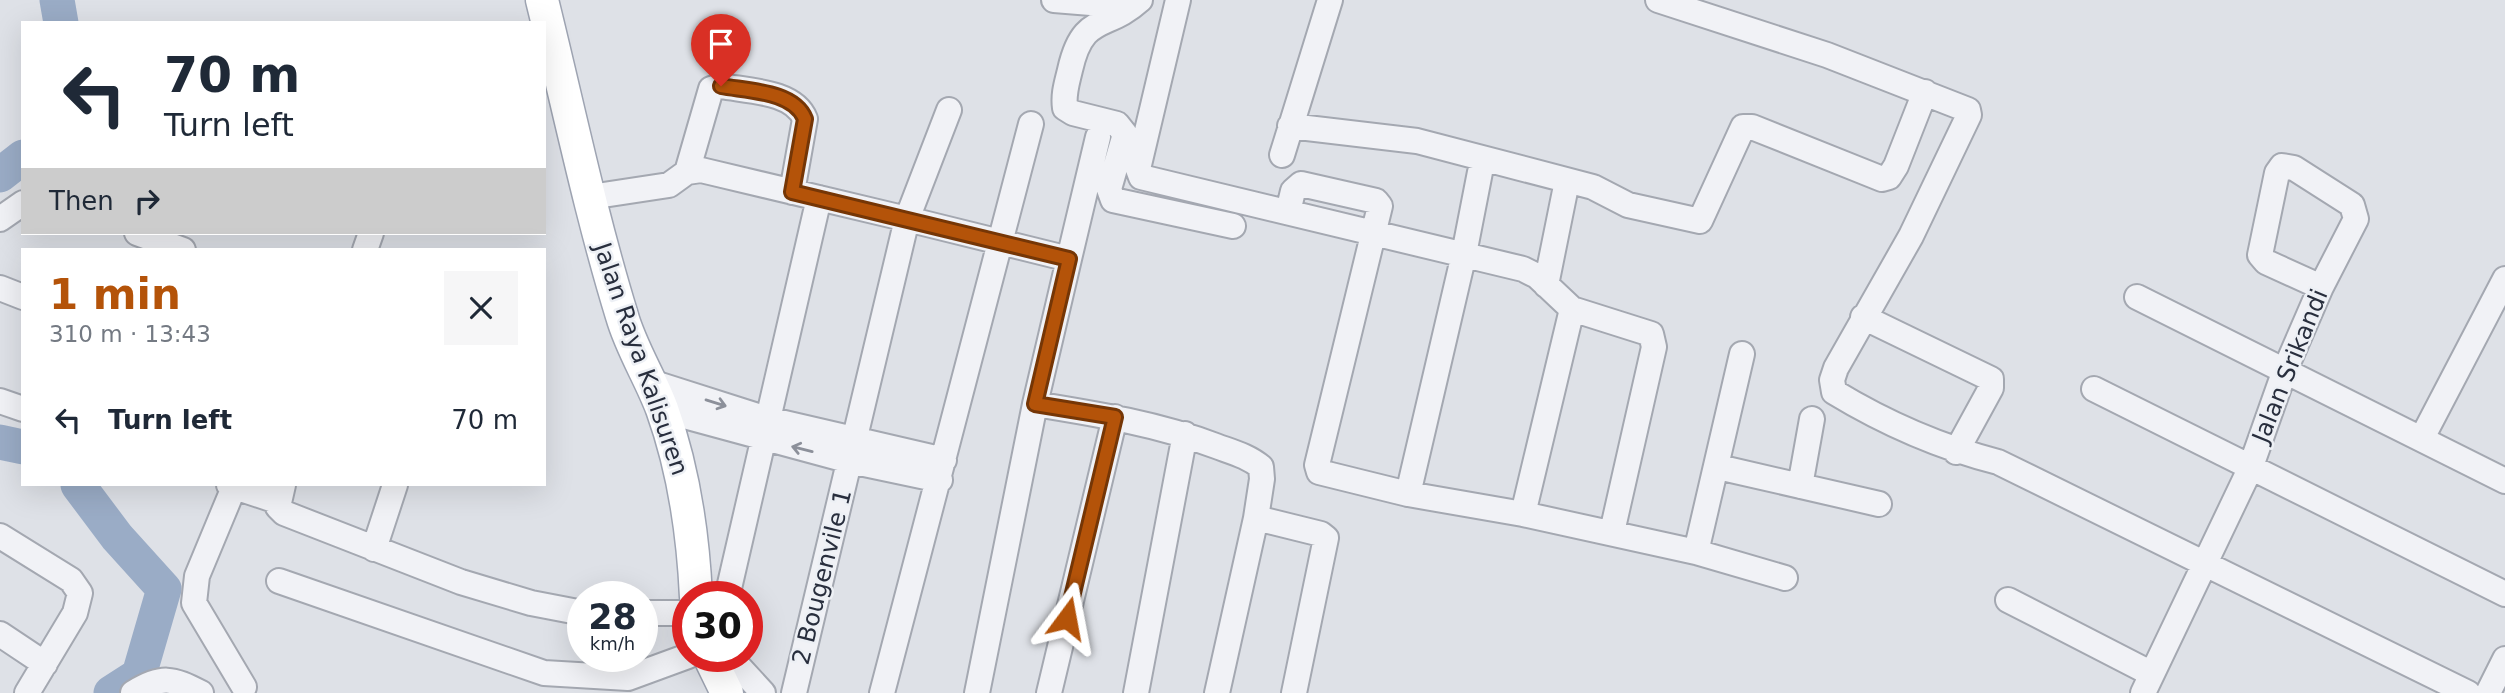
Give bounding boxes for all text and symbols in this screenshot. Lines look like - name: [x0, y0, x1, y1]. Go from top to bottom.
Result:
- pin: [691, 14, 751, 86]
- icon: arrive: [702, 25, 740, 63]
- text: 70 m: [164, 47, 300, 104]
- icon: left: [49, 49, 140, 140]
- text: Turn left: [164, 106, 294, 144]
- icon: right: [128, 182, 166, 220]
- text: Then: [49, 186, 114, 216]
- street label: Jalan Raya Kalisuren: [587, 237, 694, 479]
- text: 1 min: [49, 270, 181, 319]
- button: close: [444, 271, 518, 345]
- street label: Jalan Srikandi: [2246, 285, 2334, 449]
- text: 310 m · 13:43: [49, 321, 211, 347]
- one-way arrow: [705, 397, 727, 410]
- icon: left: [49, 401, 87, 439]
- text: Turn left: [108, 405, 232, 435]
- text: 70 m: [451, 405, 518, 435]
- one-way arrow: [791, 442, 814, 455]
- street label: 2 Bougenvile 1: [787, 486, 857, 668]
- speed limit sign: 30: [672, 581, 763, 672]
- position arrow: [1030, 581, 1104, 655]
- text: 28: [588, 597, 637, 637]
- text: km/h: [590, 633, 635, 654]

